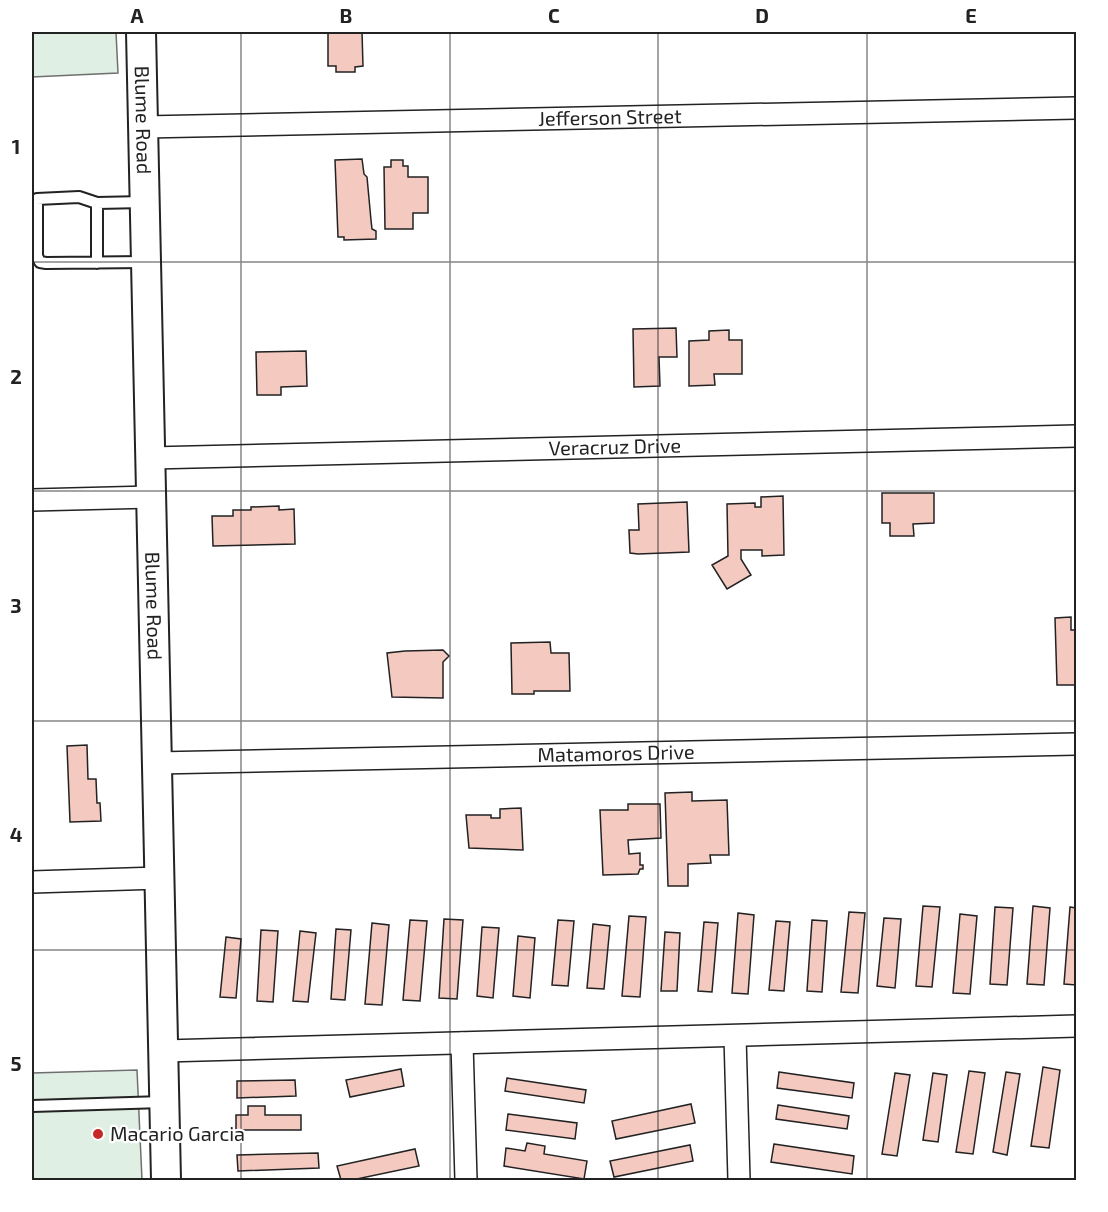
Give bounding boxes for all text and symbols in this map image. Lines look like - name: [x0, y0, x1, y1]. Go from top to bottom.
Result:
- text: A: [130, 3, 144, 27]
- text: B: [340, 3, 352, 27]
- text: C: [548, 3, 560, 27]
- text: D: [755, 3, 769, 27]
- text: E: [965, 3, 977, 27]
- street label: Blume Road: [131, 65, 157, 175]
- street label: Jefferson Street: [538, 103, 682, 130]
- text: 1: [12, 134, 20, 158]
- text: 2: [10, 364, 22, 388]
- street label: Veracruz Drive: [548, 432, 681, 460]
- street label: Blume Road: [141, 551, 168, 660]
- text: 3: [10, 593, 22, 617]
- street label: Matamoros Drive: [537, 739, 695, 766]
- text: 4: [10, 822, 23, 846]
- text: 5: [10, 1051, 22, 1075]
- place label: Macario Garcia: [110, 1121, 245, 1145]
- marker: Macario Garcia: [91, 1127, 105, 1141]

